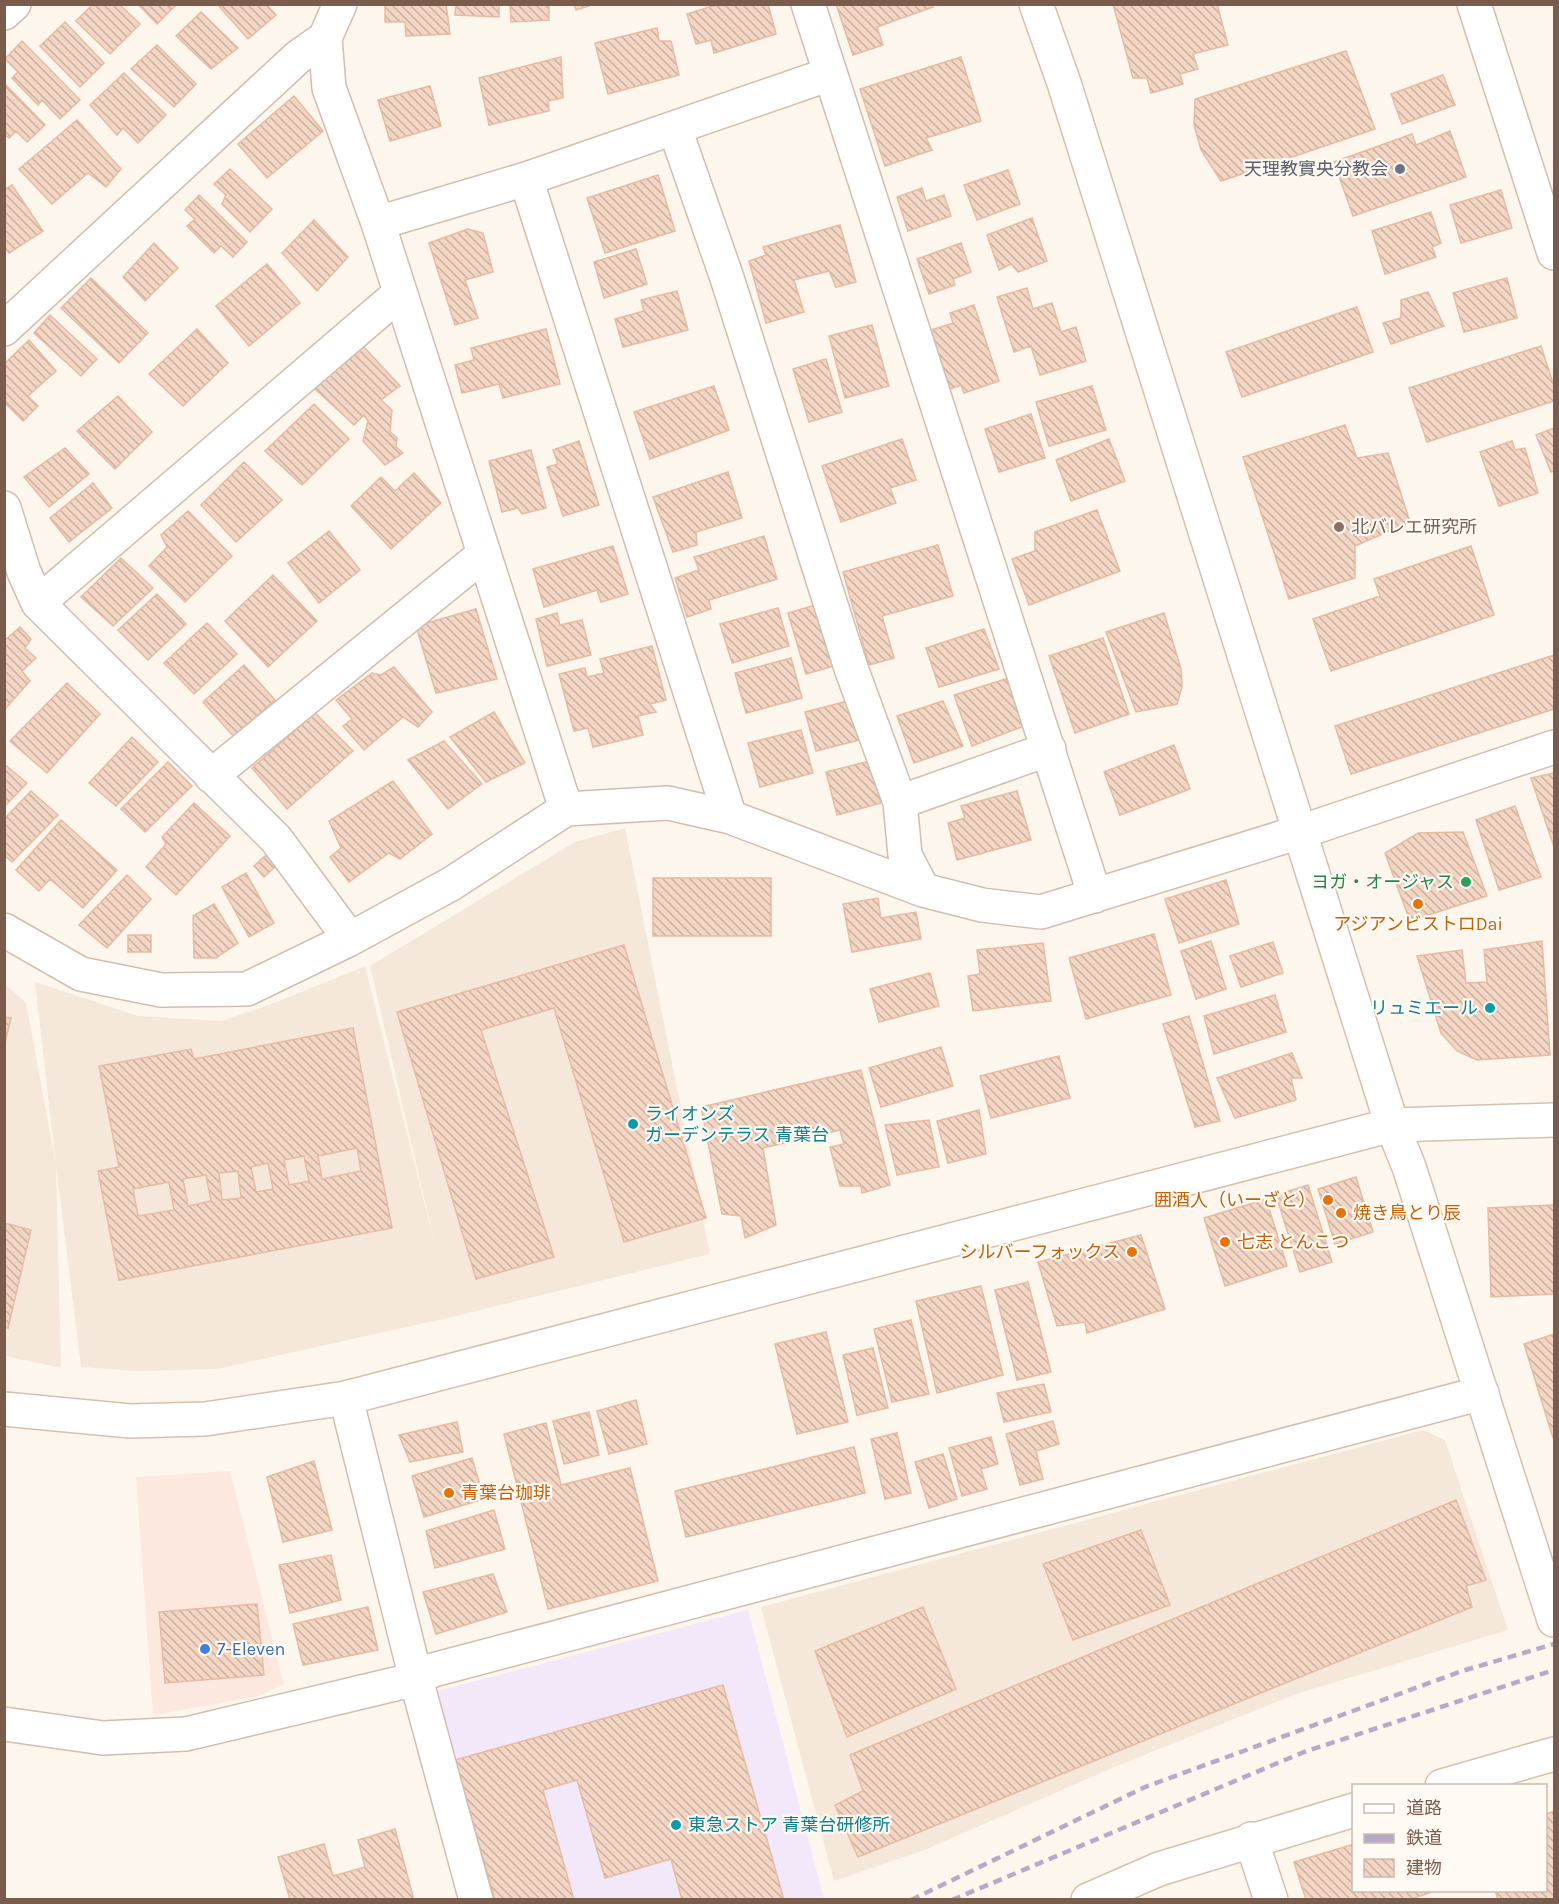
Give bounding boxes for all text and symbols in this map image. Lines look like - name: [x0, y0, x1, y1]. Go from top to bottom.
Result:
- place label: 天理教實央分教会: [1244, 158, 1388, 180]
- marker: 天理教實央分教会: [1393, 162, 1407, 176]
- place label: 北バレエ研究所: [1351, 516, 1477, 538]
- marker: 北バレエ研究所: [1332, 520, 1346, 534]
- place label: ヨガ・オージャス: [1311, 871, 1454, 893]
- marker: ヨガ・オージャス: [1459, 875, 1473, 889]
- marker: アジアンビストロDai: [1411, 897, 1425, 911]
- place label: アジアンビストロDai: [1333, 913, 1503, 935]
- place label: リュミエール: [1370, 997, 1478, 1019]
- marker: リュミエール: [1483, 1001, 1497, 1015]
- place label: ライオンズ ガーデンテラス 青葉台: [645, 1103, 829, 1146]
- marker: ライオンズ ガーデンテラス 青葉台: [626, 1117, 640, 1131]
- place label: 囲酒人（いーざと）: [1154, 1189, 1316, 1211]
- marker: 囲酒人（いーざと）: [1321, 1193, 1335, 1207]
- place label: 焼き鳥とり辰: [1353, 1202, 1461, 1224]
- marker: 焼き鳥とり辰: [1334, 1206, 1348, 1220]
- place label: 七志 とんこつ: [1237, 1231, 1349, 1253]
- marker: 七志 とんこつ: [1218, 1235, 1232, 1249]
- place label: シルバーフォックス: [960, 1241, 1120, 1263]
- marker: シルバーフォックス: [1125, 1245, 1139, 1259]
- place label: 青葉台珈琲: [461, 1482, 551, 1504]
- marker: 青葉台珈琲: [442, 1486, 456, 1500]
- place label: 7-Eleven: [217, 1638, 285, 1660]
- marker: 7-Eleven: [198, 1642, 212, 1656]
- legend: [1352, 1784, 1547, 1892]
- text: 道路: [1406, 1797, 1442, 1819]
- place label: 東急ストア 青葉台研修所: [688, 1814, 890, 1836]
- marker: 東急ストア 青葉台研修所: [669, 1818, 683, 1832]
- text: 鉄道: [1406, 1827, 1442, 1849]
- text: 建物: [1406, 1857, 1442, 1879]

